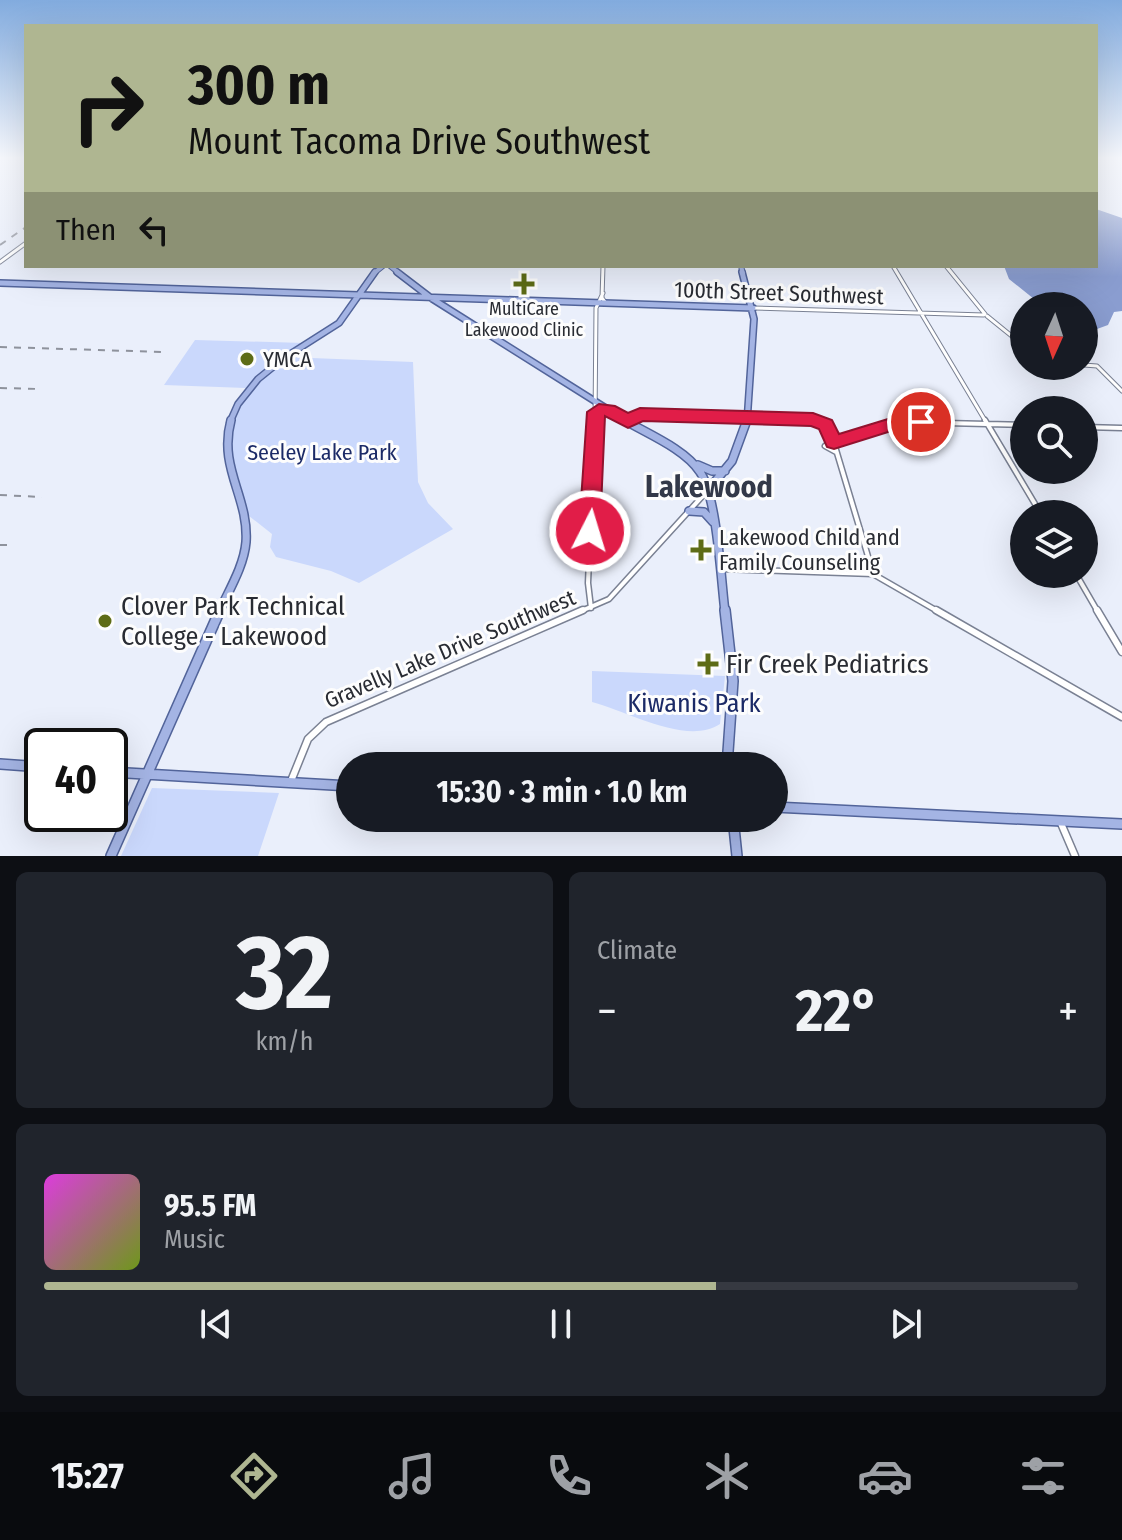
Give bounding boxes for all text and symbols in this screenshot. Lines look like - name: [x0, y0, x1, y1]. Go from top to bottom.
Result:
- text: 300 m: [188, 52, 330, 119]
- icon: right: [56, 56, 160, 160]
- text: Mount Tacoma Drive Southwest: [188, 120, 650, 164]
- icon: left: [132, 208, 176, 252]
- text: Then: [56, 212, 116, 248]
- marker: MultiCare Lakewood Clinic: [513, 273, 535, 295]
- street label: 100th Street Southwest: [674, 276, 885, 310]
- north arrow: [1010, 292, 1098, 380]
- map controls: [1010, 292, 1098, 588]
- place label: MultiCare Lakewood Clinic: [465, 298, 583, 341]
- place label: YMCA: [263, 346, 312, 373]
- marker: YMCA: [238, 350, 256, 368]
- pin: [887, 388, 955, 456]
- button: search: [1010, 396, 1098, 484]
- icon: arrive: [899, 400, 943, 444]
- park label: Seeley Lake Park: [247, 439, 398, 466]
- district label: Lakewood: [645, 469, 773, 505]
- position arrow: [548, 489, 632, 573]
- button: layers: [1010, 500, 1098, 588]
- place label: Lakewood Child and Family Counseling: [719, 524, 900, 576]
- marker: Lakewood Child and Family Counseling: [690, 539, 712, 561]
- street label: Gravelly Lake Drive Southwest: [321, 584, 580, 714]
- place label: Clover Park Technical College - Lakewood: [121, 591, 345, 652]
- marker: Clover Park Technical College - Lakewood: [96, 612, 114, 630]
- place label: Fir Creek Pediatrics: [726, 649, 929, 680]
- marker: Fir Creek Pediatrics: [697, 653, 719, 675]
- park label: Kiwanis Park: [627, 688, 762, 719]
- speed limit sign: 40: [24, 728, 128, 832]
- text: 15:30 · 3 min · 1.0 km: [437, 774, 687, 810]
- text: 32: [236, 911, 333, 1036]
- text: Climate: [597, 935, 677, 966]
- text: 22°: [796, 975, 879, 1047]
- text: −: [597, 985, 617, 1038]
- text: +: [1058, 985, 1078, 1038]
- text: km/h: [256, 1026, 313, 1057]
- text: 95.5 FM: [164, 1188, 256, 1224]
- text: Music: [164, 1224, 225, 1255]
- icon: previous: [194, 1302, 238, 1346]
- icon: pause: [539, 1302, 583, 1346]
- icon: next: [884, 1302, 928, 1346]
- icon: directions: [226, 1448, 282, 1504]
- icon: music: [384, 1448, 440, 1504]
- icon: phone: [541, 1448, 597, 1504]
- icon: climate: [699, 1448, 755, 1504]
- icon: car: [857, 1448, 913, 1504]
- icon: filters: [1015, 1448, 1071, 1504]
- text: 15:27: [51, 1454, 124, 1498]

